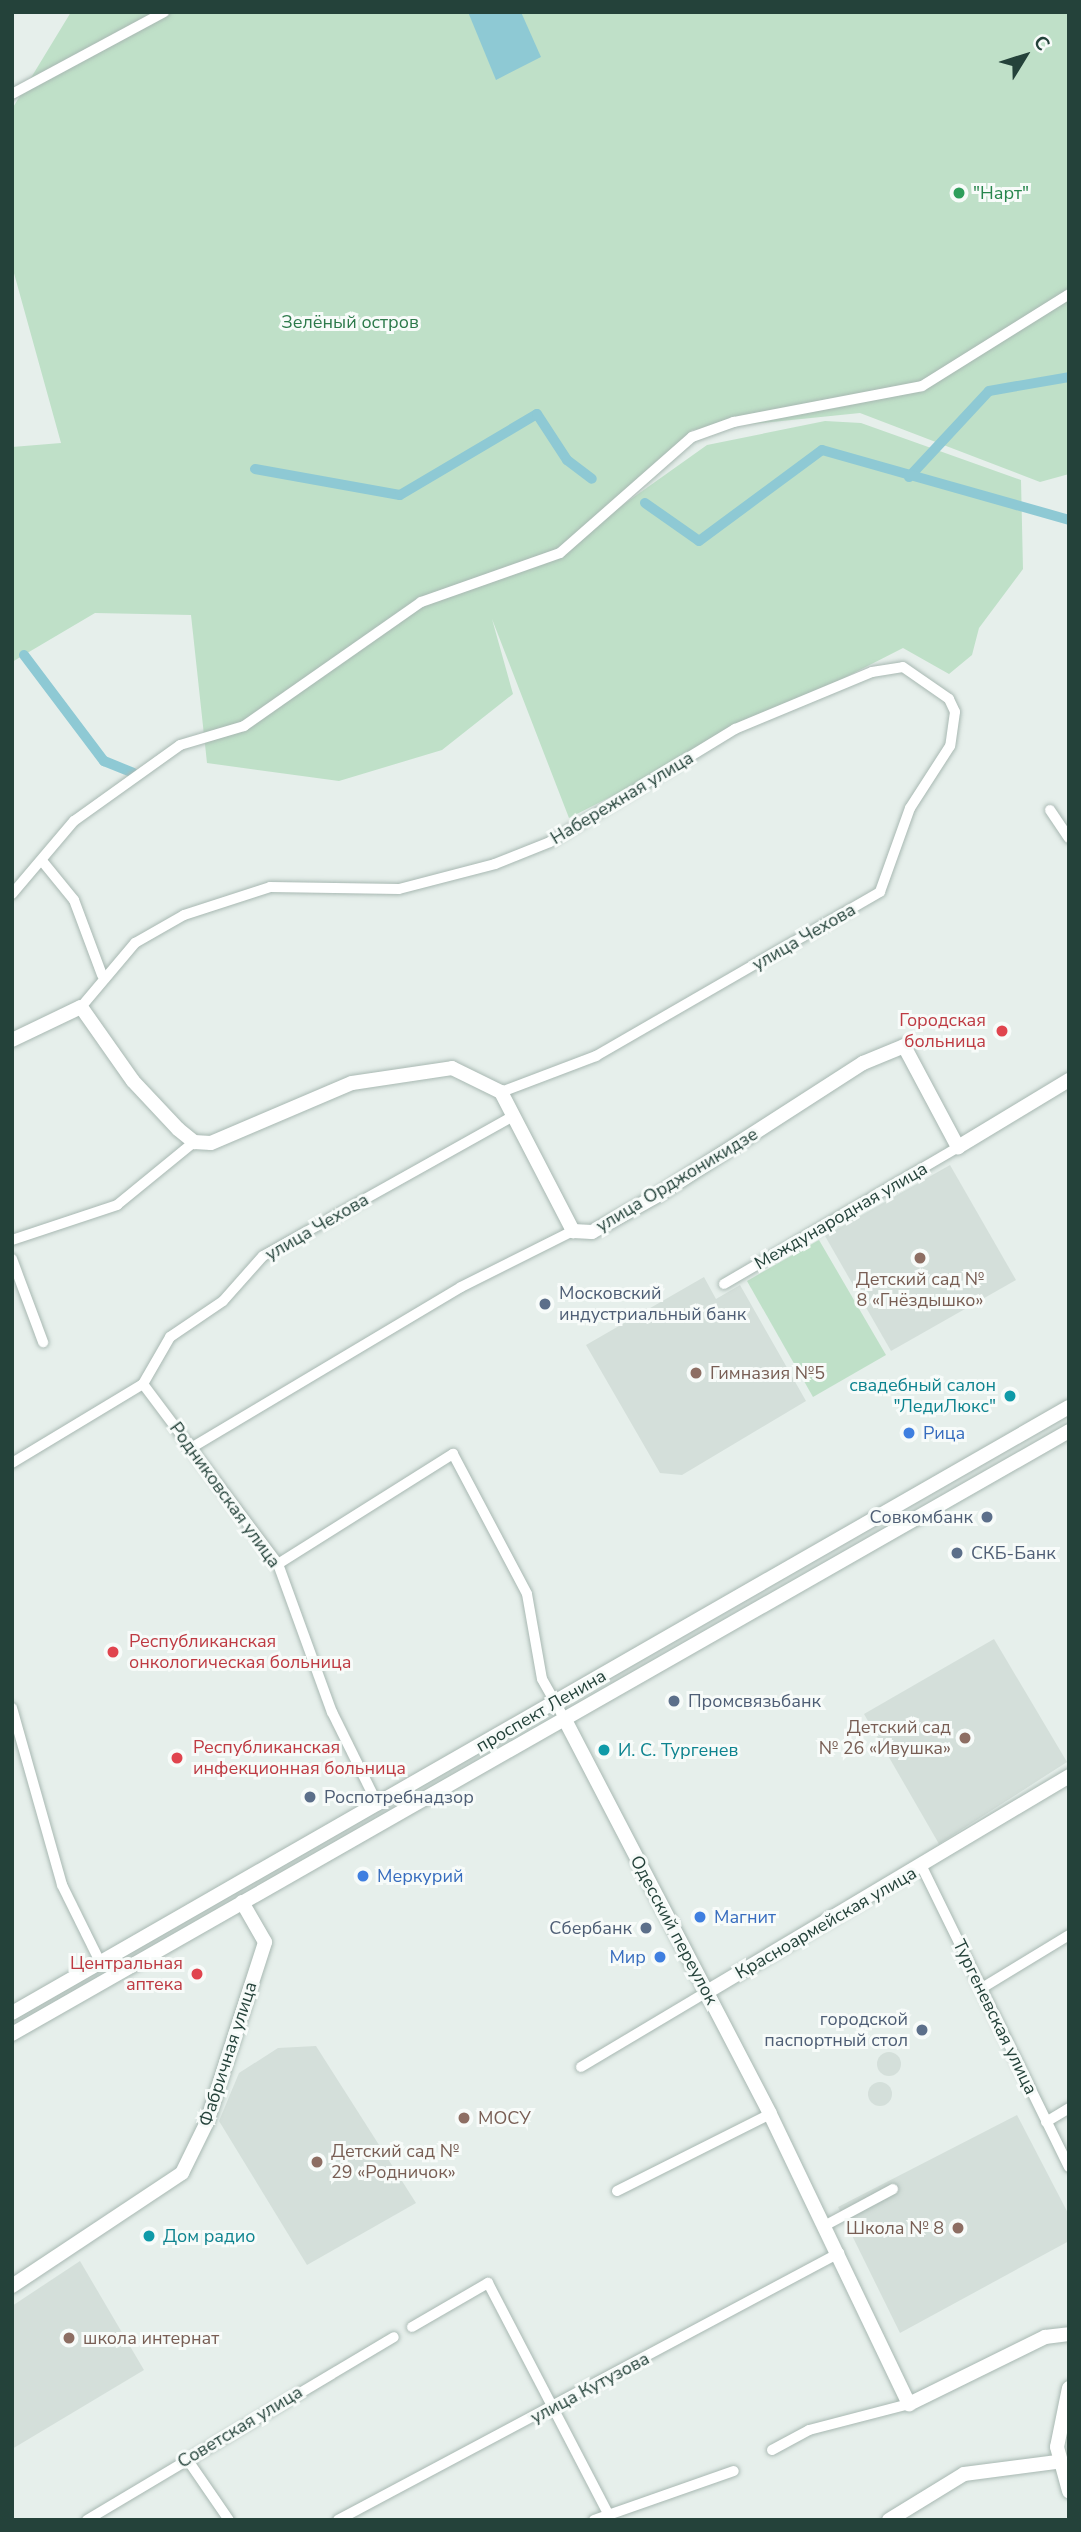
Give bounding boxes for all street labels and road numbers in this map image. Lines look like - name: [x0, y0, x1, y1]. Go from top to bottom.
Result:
- street label: Набережная улица: [547, 747, 697, 849]
- street label: улица Чехова: [748, 899, 860, 975]
- street label: улица Орджоникидзе: [592, 1123, 762, 1237]
- street label: Международная улица: [751, 1158, 931, 1274]
- street label: улица Чехова: [261, 1189, 373, 1265]
- street label: Родниковская улица: [165, 1418, 285, 1572]
- street label: проспект Ленина: [472, 1665, 610, 1757]
- street label: Одесский переулок: [626, 1852, 722, 2008]
- street label: Красноармейская улица: [731, 1862, 921, 1984]
- street label: Тургеневская улица: [948, 1936, 1042, 2098]
- street label: Фабричная улица: [194, 1979, 262, 2129]
- street label: улица Кутузова: [527, 2348, 653, 2428]
- street label: Советская улица: [174, 2381, 306, 2473]

